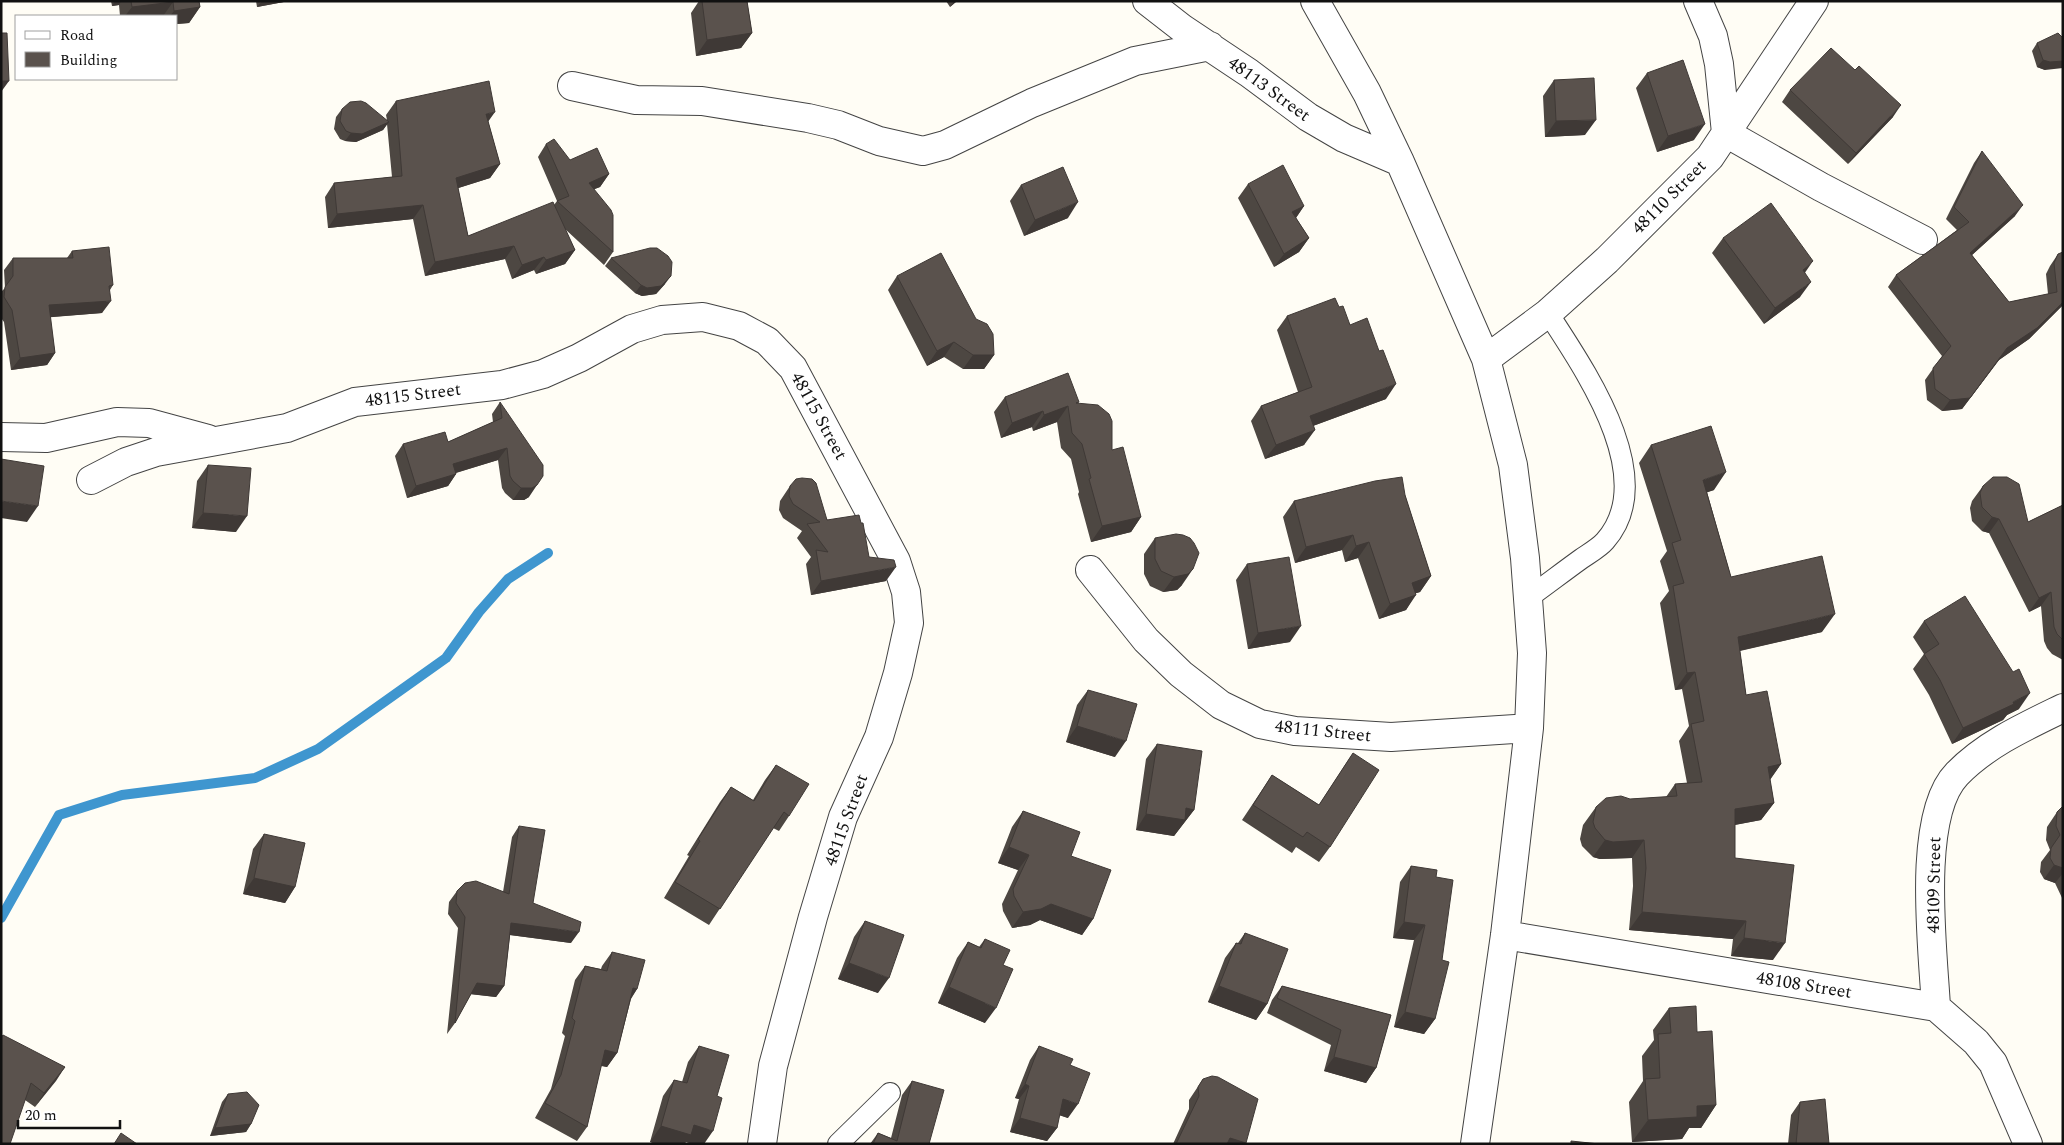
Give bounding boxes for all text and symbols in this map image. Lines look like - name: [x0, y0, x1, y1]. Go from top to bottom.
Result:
- legend: [15, 15, 178, 80]
- text: Road: [60, 24, 94, 47]
- text: Building: [60, 49, 117, 72]
- street label: 48113 Street: [1222, 50, 1316, 128]
- street label: 48110 Street: [1625, 153, 1713, 241]
- street label: 48115 Street: [784, 367, 854, 465]
- street label: 48115 Street: [363, 376, 463, 414]
- street label: 48111 Street: [1273, 713, 1373, 749]
- street label: 48115 Street: [817, 770, 875, 870]
- street label: 48109 Street: [1920, 836, 1948, 934]
- street label: 48108 Street: [1754, 964, 1854, 1006]
- scale bar: [18, 1098, 120, 1130]
- text: 20 m: [25, 1104, 57, 1127]

